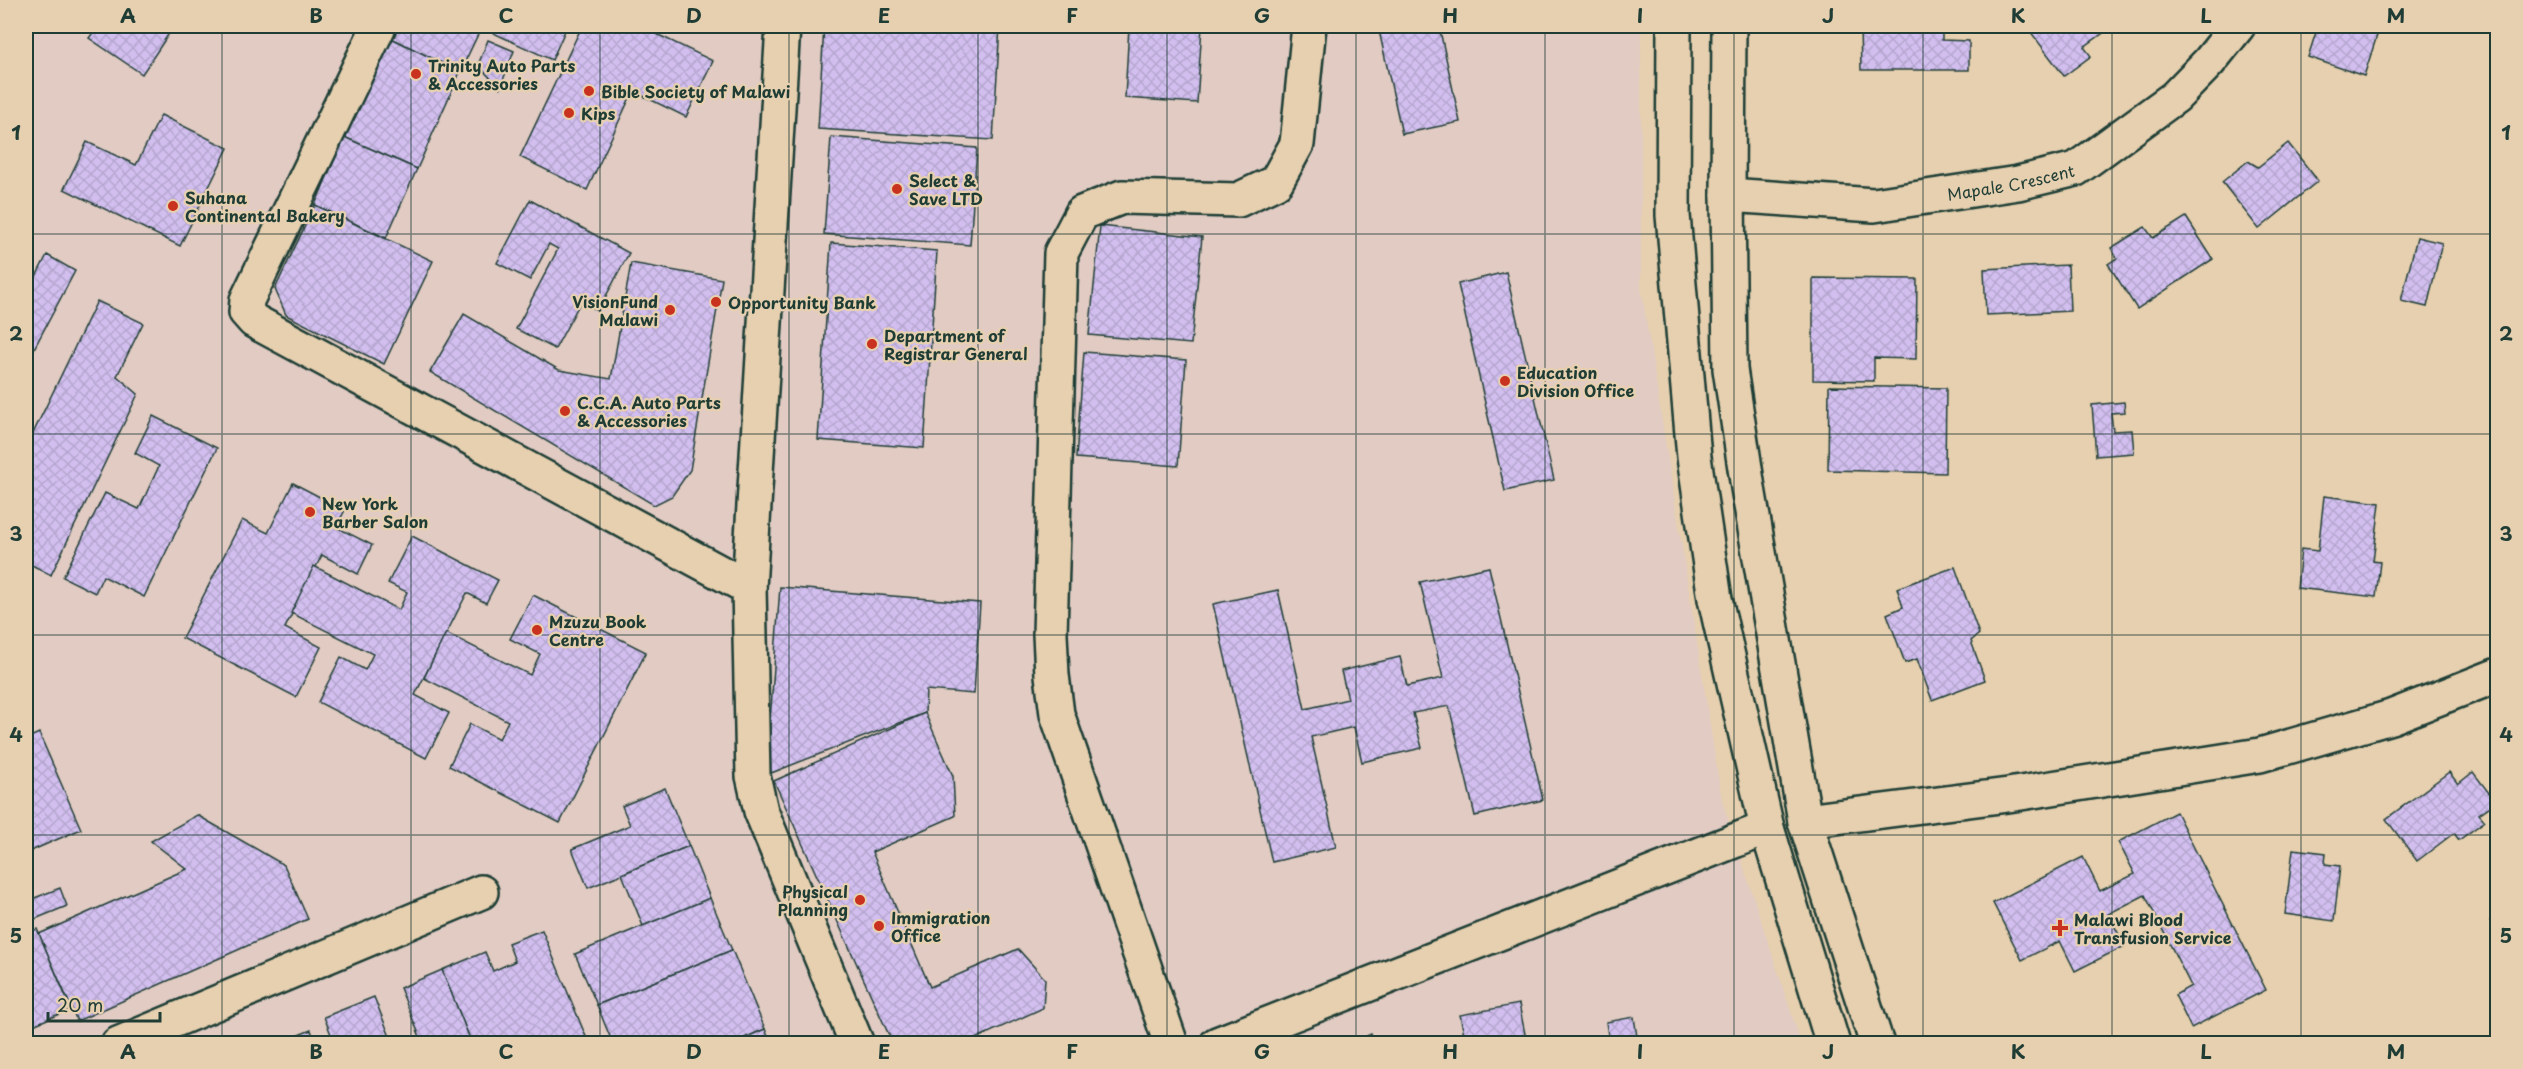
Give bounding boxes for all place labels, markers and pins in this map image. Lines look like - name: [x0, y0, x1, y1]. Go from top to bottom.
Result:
- place label: Trinity Auto Parts & Accessories: [428, 53, 575, 95]
- marker: Trinity Auto Parts & Accessories: [409, 67, 423, 81]
- place label: Bible Society of Malawi: [601, 79, 791, 103]
- marker: Bible Society of Malawi: [582, 84, 596, 98]
- place label: Kips: [581, 101, 616, 125]
- marker: Kips: [562, 106, 576, 120]
- place label: Select & Save LTD: [909, 168, 983, 210]
- marker: Select & Save LTD: [890, 182, 904, 196]
- place label: Suhana Continental Bakery: [185, 185, 345, 227]
- marker: Suhana Continental Bakery: [166, 199, 180, 213]
- place label: VisionFund Malawi: [572, 289, 658, 331]
- place label: Opportunity Bank: [728, 290, 876, 314]
- marker: Opportunity Bank: [709, 295, 723, 309]
- marker: VisionFund Malawi: [663, 303, 677, 317]
- place label: Department of Registrar General: [884, 323, 1027, 365]
- marker: Department of Registrar General: [865, 337, 879, 351]
- place label: Education Division Office: [1517, 360, 1634, 402]
- marker: Education Division Office: [1498, 374, 1512, 388]
- place label: C.C.A. Auto Parts & Accessories: [577, 390, 721, 432]
- marker: C.C.A. Auto Parts & Accessories: [558, 404, 572, 418]
- place label: New York Barber Salon: [322, 491, 428, 533]
- marker: New York Barber Salon: [303, 505, 317, 519]
- place label: Mzuzu Book Centre: [549, 609, 647, 651]
- marker: Mzuzu Book Centre: [530, 623, 544, 637]
- place label: Physical Planning: [778, 879, 848, 921]
- marker: Physical Planning: [853, 893, 867, 907]
- place label: Immigration Office: [891, 905, 991, 947]
- place label: Malawi Blood Transfusion Service: [2074, 907, 2232, 949]
- marker: Immigration Office: [872, 919, 886, 933]
- marker: Malawi Blood Transfusion Service: [2051, 919, 2069, 937]

